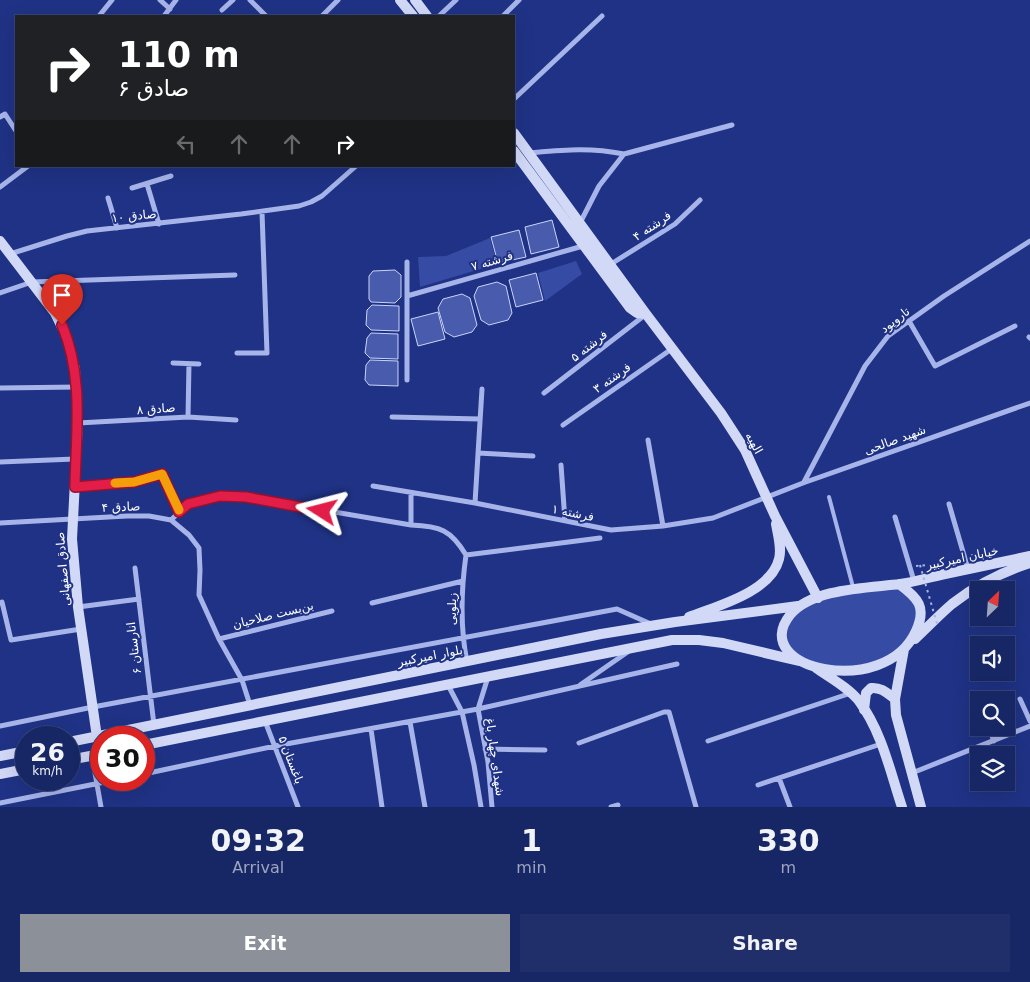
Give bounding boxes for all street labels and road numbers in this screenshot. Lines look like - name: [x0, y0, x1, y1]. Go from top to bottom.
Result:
- street label: صادق ۱۰: [111, 207, 157, 225]
- street label: فرشته ۴: [630, 208, 674, 245]
- street label: فرشته ۷: [470, 248, 515, 275]
- street label: تاروپود: [878, 304, 913, 337]
- street label: فرشته ۵: [568, 327, 611, 365]
- street label: فرشته ۳: [590, 360, 634, 397]
- street label: صادق ۸: [136, 401, 176, 417]
- street label: شهید صالحی: [862, 422, 928, 458]
- street label: الهیه: [742, 430, 766, 456]
- street label: صادق ۴: [101, 499, 141, 515]
- street label: فرشته ۱: [550, 502, 595, 525]
- street label: صادق اصفهانی: [53, 531, 73, 607]
- street label: خیابان امیرکبیر: [923, 543, 1000, 574]
- street label: زیلویی: [445, 592, 460, 625]
- street label: بن‌بست صلاحیان: [231, 598, 315, 633]
- street label: انارستان ۶: [124, 621, 145, 675]
- street label: بلوار امیرکبیر: [395, 643, 464, 670]
- street label: شهدای چهار باغ: [482, 717, 507, 797]
- street label: باغستان ۵: [275, 734, 307, 786]

